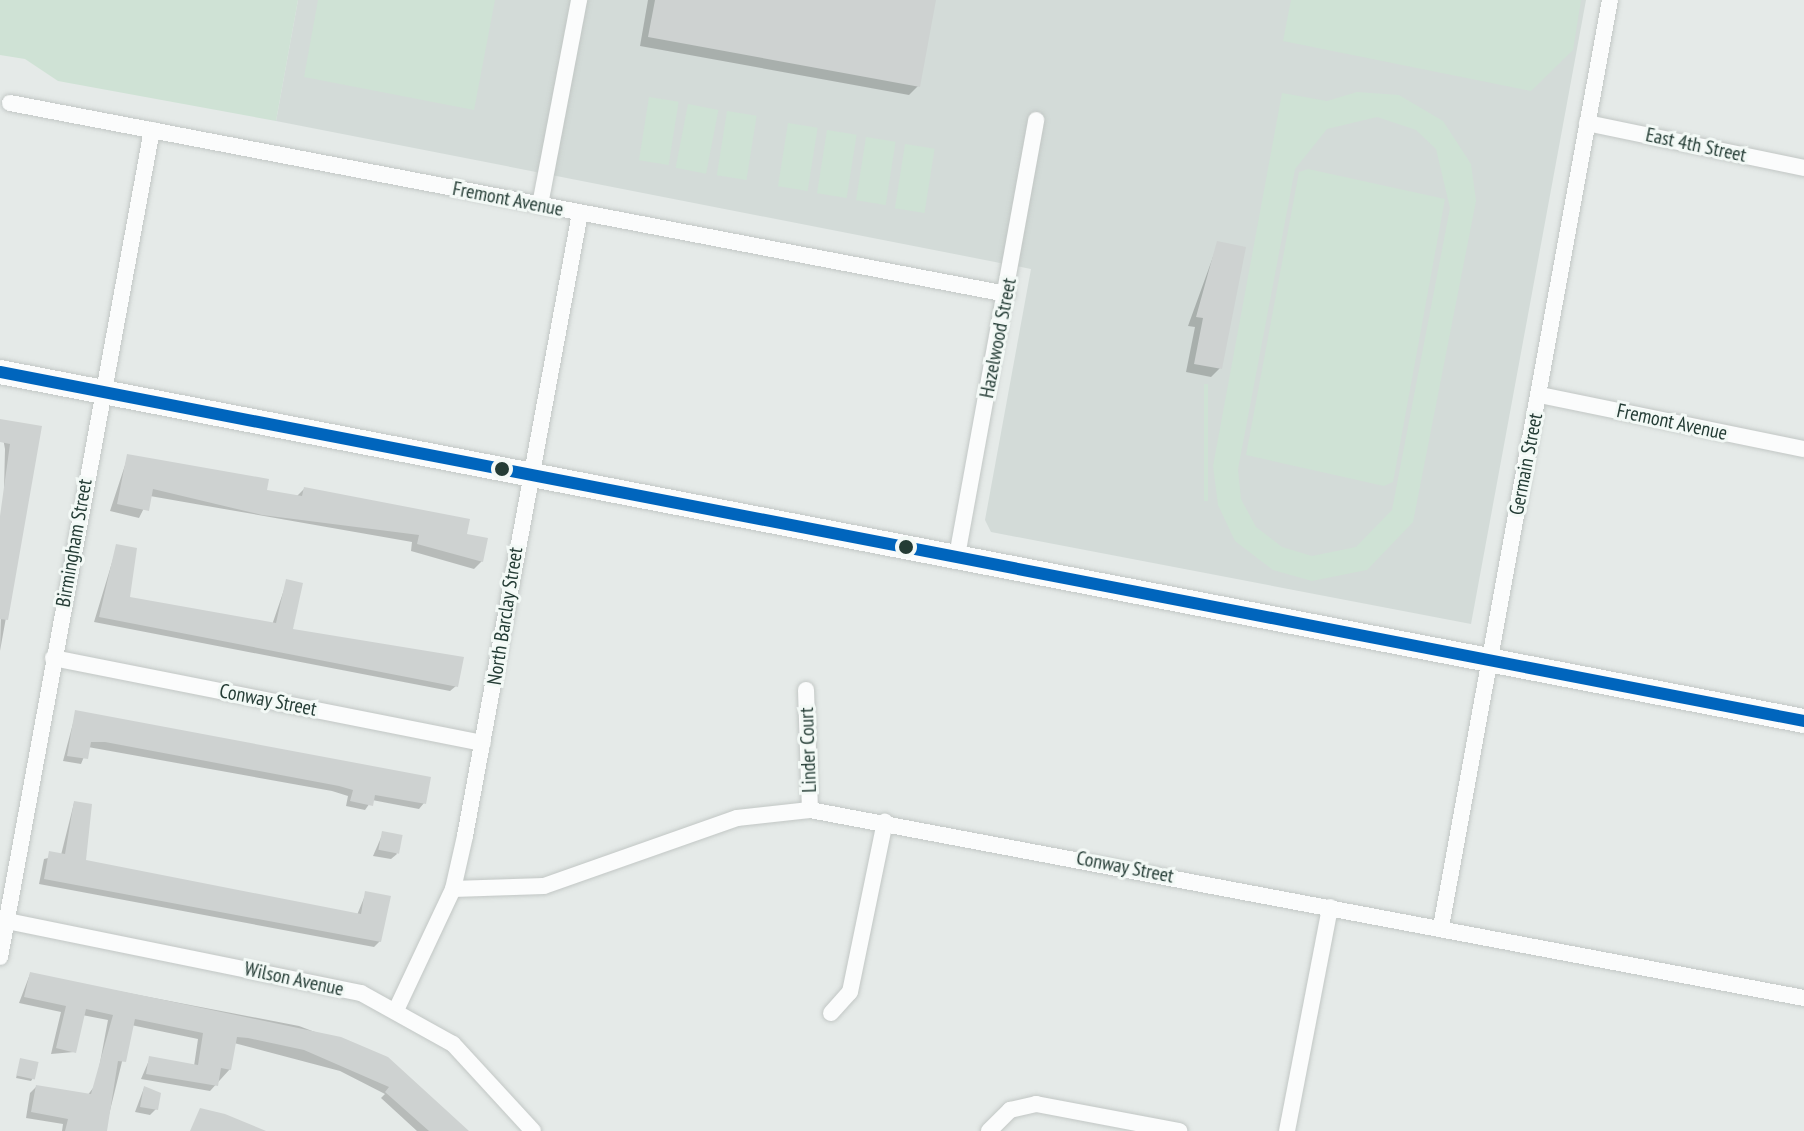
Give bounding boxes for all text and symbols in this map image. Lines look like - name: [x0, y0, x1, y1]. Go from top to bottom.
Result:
- street label: East 4th Street: [1644, 123, 1748, 167]
- street label: Fremont Avenue: [450, 176, 566, 222]
- street label: Hazelwood Street: [975, 276, 1021, 400]
- street label: Fremont Avenue: [1614, 399, 1730, 445]
- street label: Germain Street: [1504, 411, 1548, 517]
- unlabelled marker: [494, 461, 510, 477]
- street label: Birmingham Street: [51, 477, 97, 609]
- unlabelled marker: [898, 539, 914, 555]
- street label: North Barclay Street: [482, 545, 528, 687]
- street label: Conway Street: [217, 679, 319, 721]
- street label: Linder Court: [795, 707, 821, 793]
- street label: Conway Street: [1074, 846, 1176, 888]
- street label: Wilson Avenue: [242, 957, 346, 1001]

